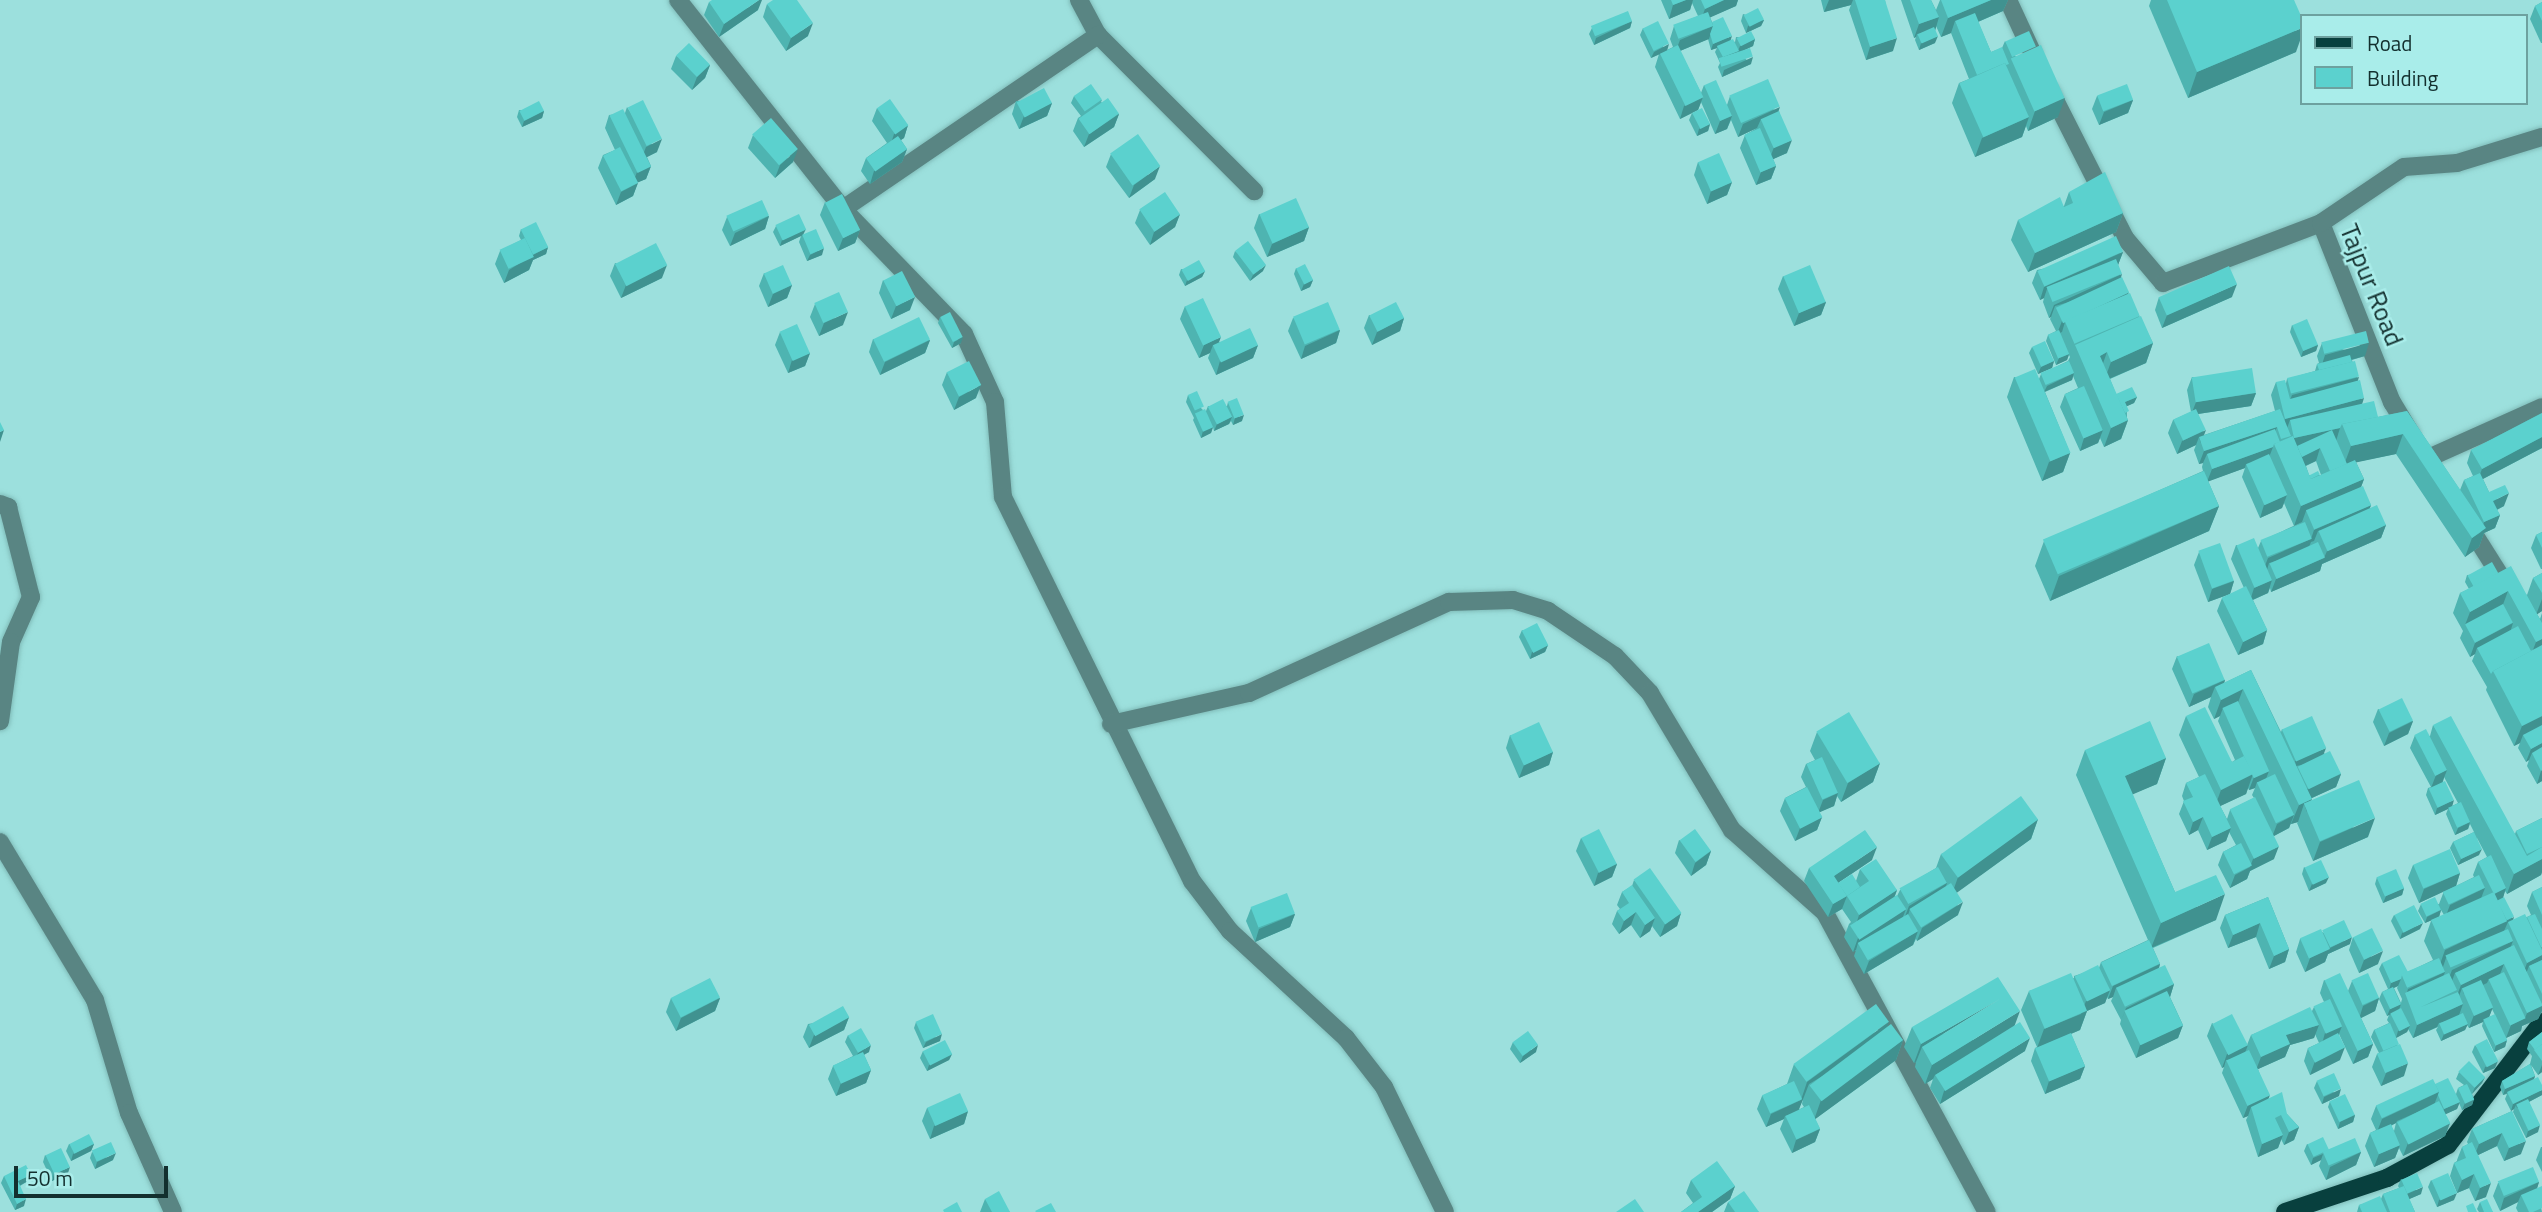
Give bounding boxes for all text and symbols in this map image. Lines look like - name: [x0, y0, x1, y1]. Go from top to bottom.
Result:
- legend: [2300, 14, 2528, 105]
- text: Road: [2367, 27, 2412, 59]
- text: Building: [2367, 62, 2438, 94]
- street label: Tajpur Road: [2333, 220, 2411, 350]
- scale bar: [18, 1152, 172, 1196]
- text: 50 m: [27, 1162, 73, 1194]

